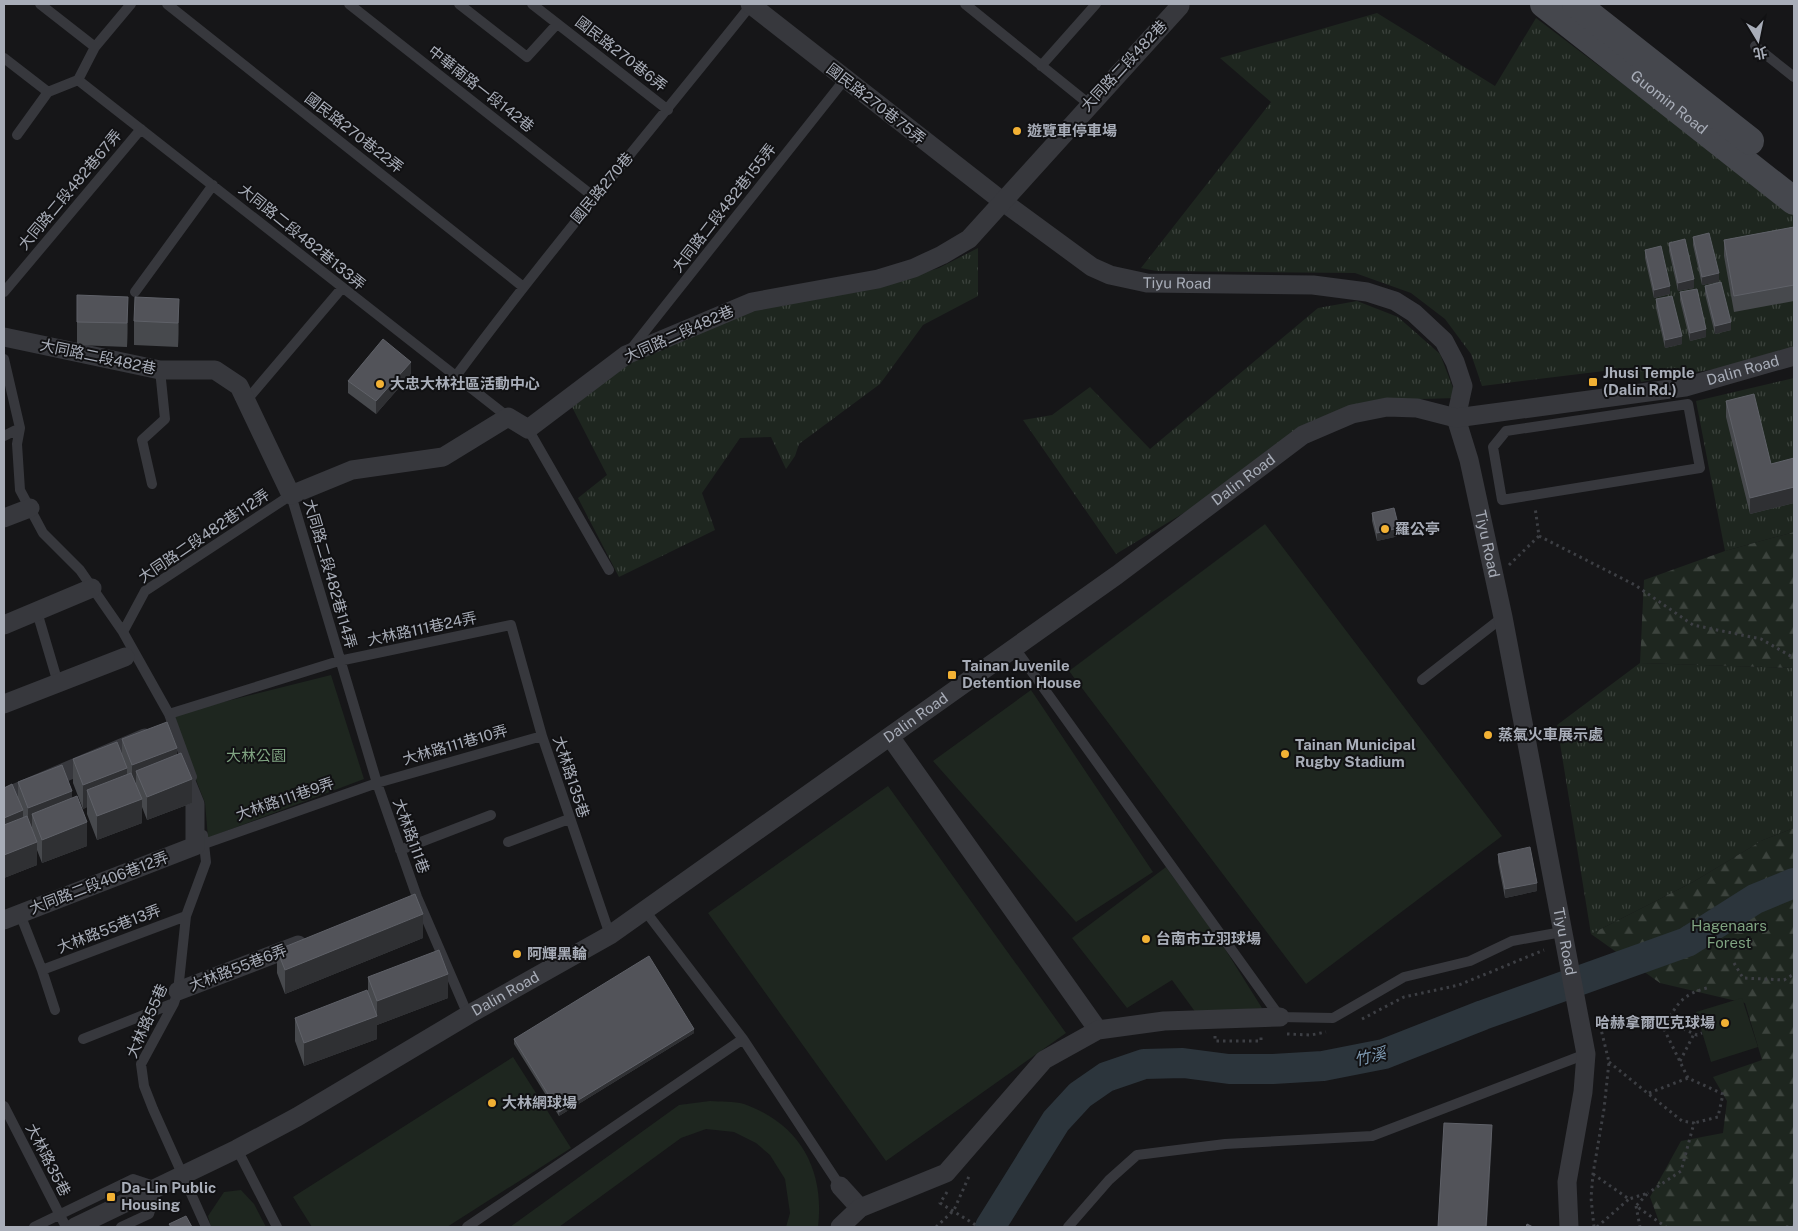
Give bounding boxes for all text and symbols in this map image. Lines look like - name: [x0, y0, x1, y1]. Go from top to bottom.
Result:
- street label: 國民路270巷6弄: [572, 13, 670, 95]
- north arrow: [1733, 15, 1783, 65]
- street label: 大同路二段482巷: [1077, 17, 1170, 115]
- street label: 中華南路一段142巷: [425, 42, 538, 135]
- text: 北: [1752, 44, 1769, 62]
- street label: 國民路270巷75弄: [824, 60, 929, 147]
- street label: Guomin Road: [1627, 67, 1711, 137]
- street label: 國民路270巷22弄: [302, 89, 407, 176]
- place label: 遊覽車停車場: [1027, 122, 1117, 139]
- marker: 遊覽車停車場: [1011, 125, 1023, 137]
- street label: 大同路二段482巷67弄: [15, 126, 125, 253]
- street label: 大同路二段482巷155弄: [668, 140, 779, 275]
- street label: 國民路270巷: [567, 149, 636, 226]
- street label: 大同路二段482巷133弄: [236, 180, 369, 293]
- street label: Tiyu Road: [1143, 274, 1211, 292]
- street label: 大同路二段482巷: [621, 302, 736, 365]
- street label: 大同路二段482巷: [39, 336, 158, 377]
- street label: Dalin Road: [1704, 352, 1781, 388]
- place label: Jhusi Temple (Dalin Rd.): [1603, 364, 1695, 398]
- place label: 大忠大林社區活動中心: [390, 375, 540, 392]
- marker: Jhusi Temple (Dalin Rd.): [1587, 376, 1599, 388]
- marker: 大忠大林社區活動中心: [374, 378, 386, 390]
- street label: Dalin Road: [1208, 450, 1278, 509]
- street label: 大同路二段482巷112弄: [135, 485, 272, 586]
- street label: 大同路二段482巷114弄: [301, 497, 360, 651]
- street label: Tiyu Road: [1472, 509, 1503, 579]
- place label: 羅公亭: [1395, 520, 1440, 537]
- marker: 羅公亭: [1379, 523, 1391, 535]
- street label: 大林路111巷24弄: [366, 609, 478, 648]
- place label: Tainan Juvenile Detention House: [962, 657, 1081, 691]
- marker: Tainan Juvenile Detention House: [946, 669, 958, 681]
- street label: Dalin Road: [880, 689, 951, 746]
- street label: 大林路111巷10弄: [400, 721, 509, 768]
- place label: 蒸氣火車展示處: [1498, 726, 1603, 743]
- marker: 蒸氣火車展示處: [1482, 729, 1494, 741]
- street label: 大林路135巷: [550, 734, 593, 820]
- place label: Tainan Municipal Rugby Stadium: [1295, 736, 1416, 770]
- park label: 大林公園: [226, 747, 286, 764]
- marker: Tainan Municipal Rugby Stadium: [1279, 748, 1291, 760]
- street label: 大林路111巷9弄: [234, 774, 336, 823]
- street label: 大林路111巷: [390, 796, 433, 876]
- street label: 大同路二段406巷12弄: [27, 848, 171, 917]
- street label: 大林路55巷13弄: [55, 901, 163, 956]
- street label: Tiyu Road: [1550, 906, 1580, 977]
- park label: Hagenaars Forest: [1691, 917, 1767, 951]
- place label: 台南市立羽球場: [1156, 930, 1261, 947]
- marker: 台南市立羽球場: [1140, 933, 1152, 945]
- street label: 大林路55巷6弄: [186, 941, 289, 994]
- place label: 阿輝黑輪: [527, 945, 587, 962]
- marker: 阿輝黑輪: [511, 948, 523, 960]
- street label: Dalin Road: [469, 968, 542, 1019]
- street label: 大林路55巷: [123, 981, 170, 1060]
- place label: 哈赫拿爾匹克球場: [1595, 1014, 1715, 1031]
- marker: 哈赫拿爾匹克球場: [1719, 1017, 1731, 1029]
- water label: 竹溪: [1352, 1043, 1390, 1069]
- place label: 大林網球場: [502, 1094, 577, 1111]
- marker: 大林網球場: [486, 1097, 498, 1109]
- street label: 大林路35巷: [23, 1121, 74, 1199]
- place label: Da-Lin Public Housing: [121, 1179, 216, 1213]
- marker: Da-Lin Public Housing: [105, 1191, 117, 1203]

